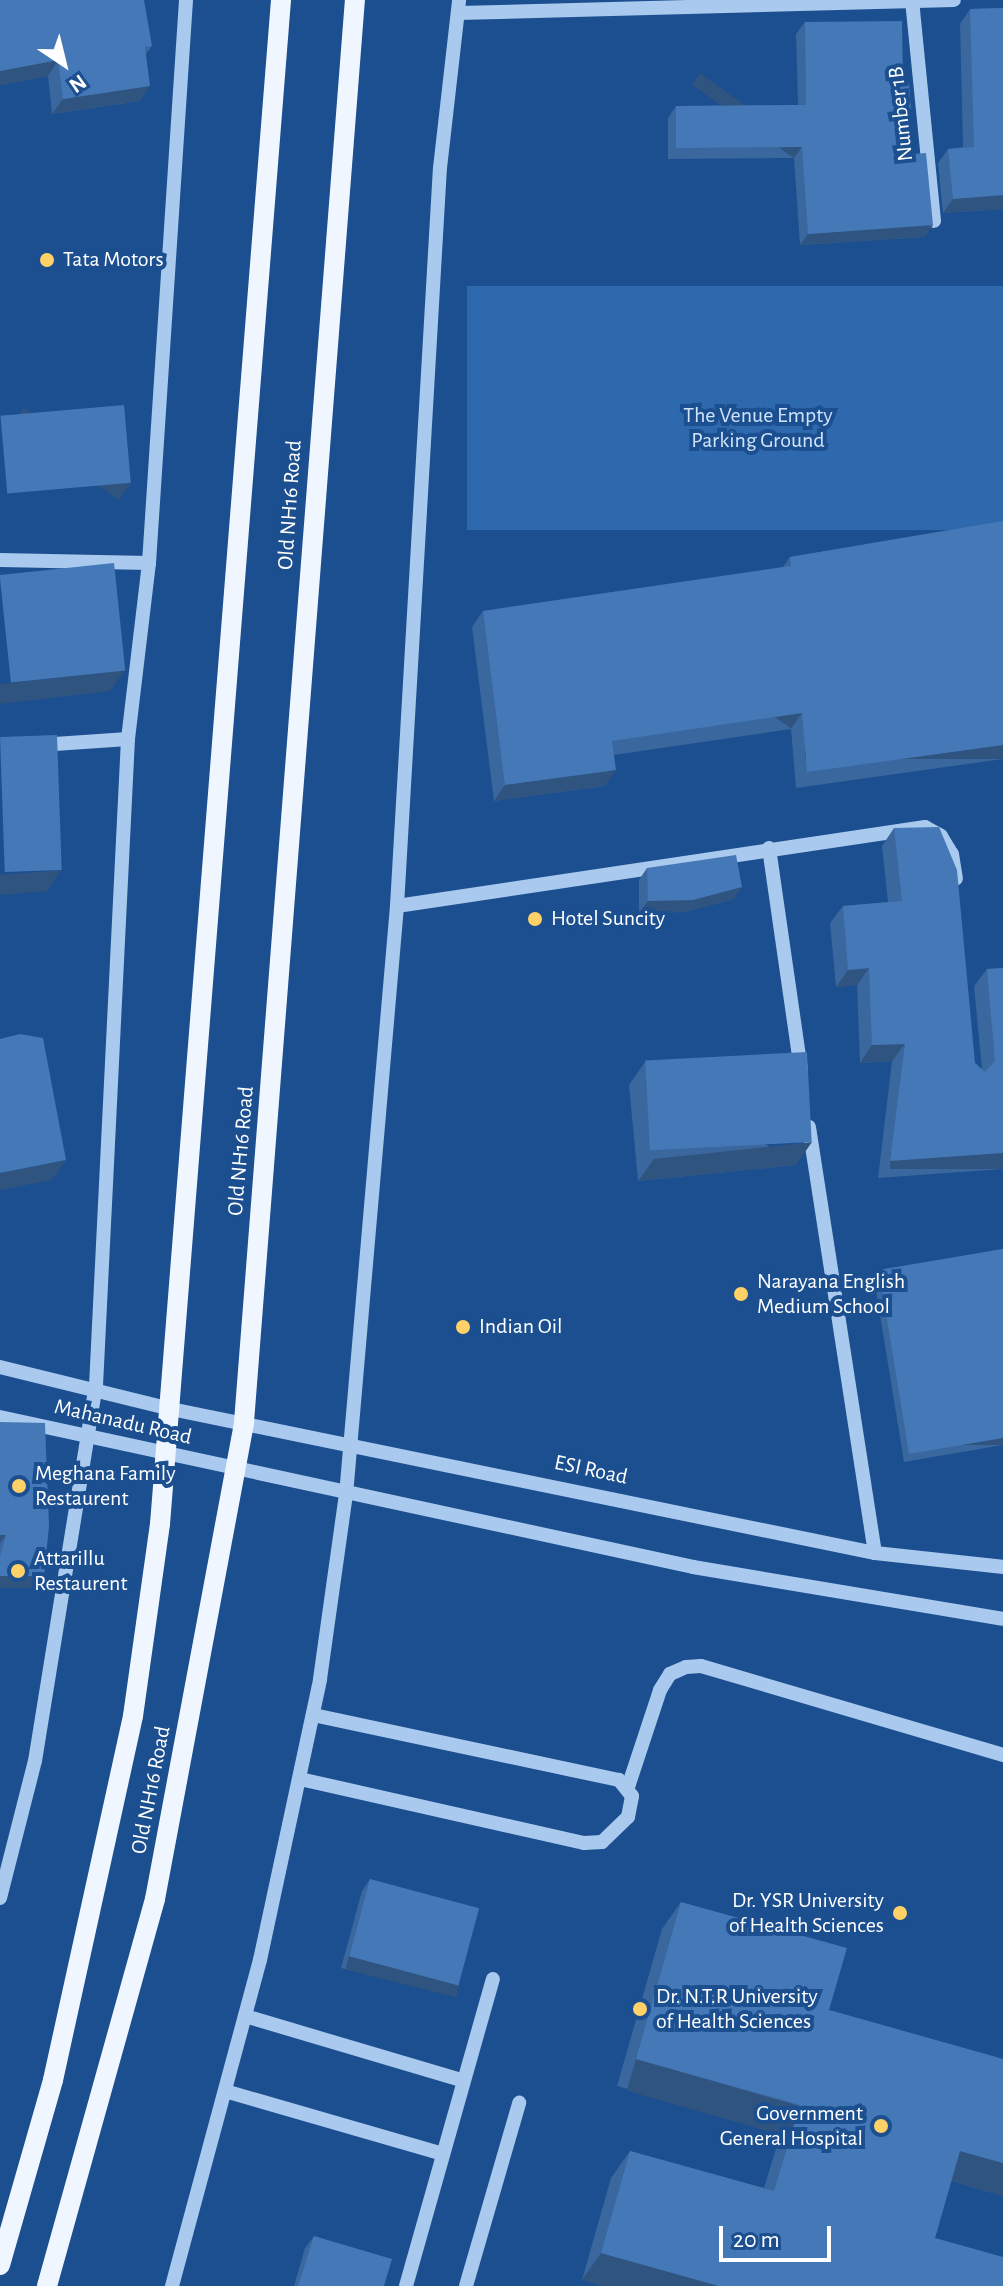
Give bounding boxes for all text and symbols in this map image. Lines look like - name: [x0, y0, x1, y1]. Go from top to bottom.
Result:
- north arrow: [24, 24, 104, 104]
- street label: Number 1B: [883, 65, 919, 163]
- text: N: [65, 70, 90, 97]
- place label: Tata Motors: [63, 247, 164, 273]
- marker: Tata Motors: [38, 251, 56, 269]
- park label: The Venue Empty Parking Ground: [683, 402, 833, 454]
- street label: Old NH16 Road: [272, 439, 308, 571]
- place label: Hotel Suncity: [551, 906, 665, 932]
- marker: Hotel Suncity: [526, 910, 544, 928]
- street label: Old NH16 Road: [222, 1085, 260, 1217]
- place label: Narayana English Medium School: [757, 1268, 905, 1320]
- marker: Narayana English Medium School: [732, 1285, 750, 1303]
- place label: Indian Oil: [479, 1314, 562, 1340]
- marker: Indian Oil: [454, 1318, 472, 1336]
- street label: Mahanadu Road: [52, 1393, 194, 1451]
- street label: ESI Road: [552, 1449, 630, 1491]
- place label: Meghana Family Restaurent: [35, 1460, 176, 1512]
- marker: Meghana Family Restaurent: [10, 1477, 28, 1495]
- place label: Attarillu Restaurent: [34, 1545, 127, 1596]
- marker: Attarillu Restaurent: [9, 1562, 27, 1580]
- street label: Old NH16 Road: [126, 1724, 176, 1856]
- place label: Dr. YSR University of Health Sciences: [729, 1887, 884, 1938]
- marker: Dr. YSR University of Health Sciences: [891, 1904, 909, 1922]
- place label: Dr. N.T.R University of Health Sciences: [656, 1983, 818, 2034]
- marker: Dr. N.T.R University of Health Sciences: [631, 2000, 649, 2018]
- place label: Government General Hospital: [720, 2100, 863, 2152]
- marker: Government General Hospital: [870, 2115, 892, 2137]
- scale bar: [723, 2210, 835, 2260]
- text: 20 m: [733, 2228, 780, 2252]

